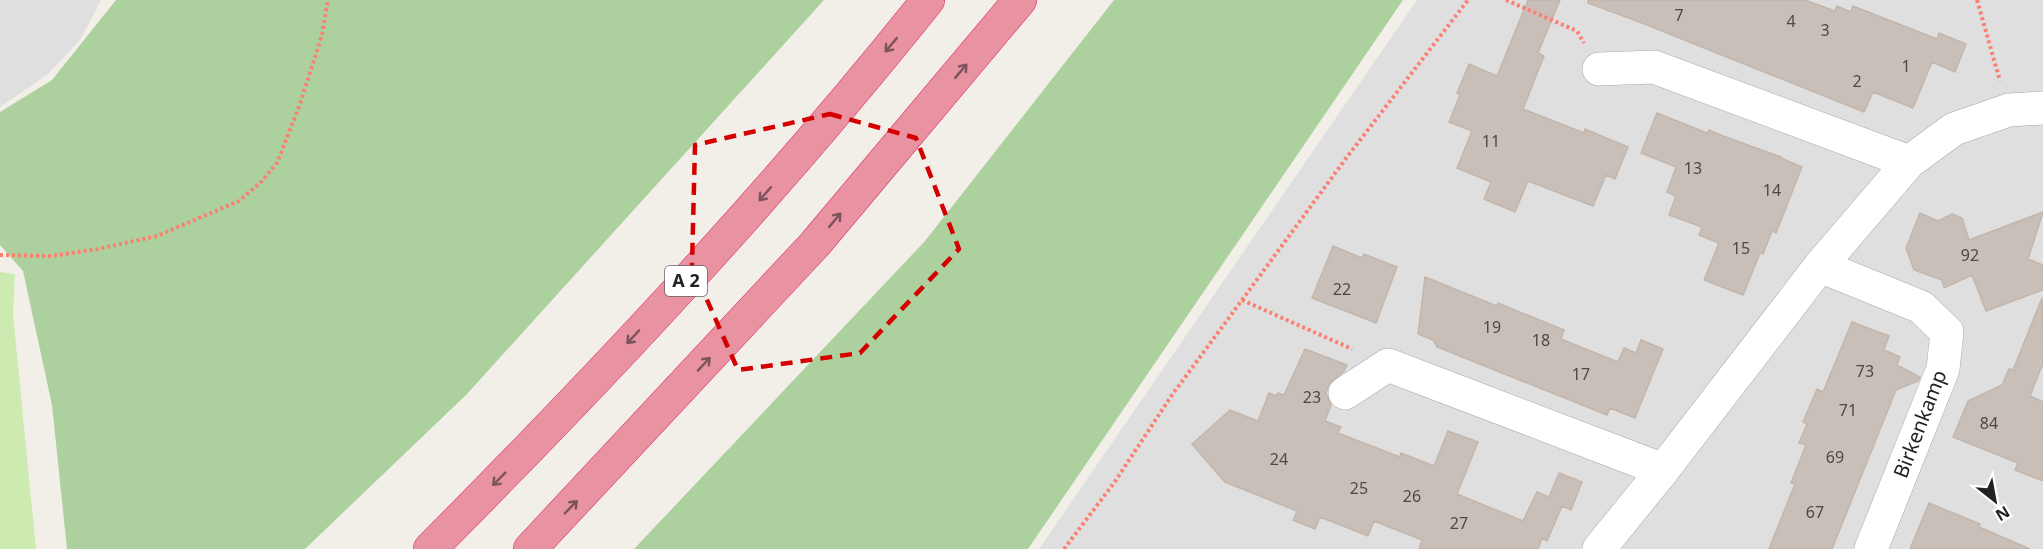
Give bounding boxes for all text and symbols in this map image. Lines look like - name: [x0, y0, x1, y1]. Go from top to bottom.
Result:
- house number: 7: [1674, 4, 1684, 26]
- house number: 4: [1786, 10, 1796, 32]
- house number: 3: [1820, 19, 1830, 41]
- one-way arrow: [884, 37, 898, 52]
- house number: 1: [1901, 55, 1911, 77]
- one-way arrow: [954, 64, 968, 79]
- house number: 2: [1852, 70, 1862, 92]
- house number: 11: [1482, 130, 1500, 152]
- house number: 13: [1684, 157, 1702, 179]
- house number: 14: [1763, 179, 1781, 201]
- one-way arrow: [758, 186, 772, 201]
- one-way arrow: [828, 213, 842, 228]
- house number: 15: [1732, 237, 1750, 259]
- house number: 92: [1961, 244, 1979, 266]
- road number: A 2: [665, 266, 707, 296]
- house number: 22: [1333, 278, 1351, 300]
- house number: 19: [1483, 316, 1501, 338]
- house number: 18: [1532, 329, 1550, 351]
- one-way arrow: [626, 330, 640, 345]
- one-way arrow: [696, 357, 710, 372]
- house number: 73: [1856, 360, 1874, 382]
- house number: 17: [1572, 363, 1590, 385]
- street label: Birkenkamp: [1887, 366, 1952, 482]
- house number: 23: [1303, 386, 1321, 408]
- house number: 71: [1839, 399, 1857, 421]
- house number: 84: [1980, 412, 1998, 434]
- house number: 69: [1826, 446, 1844, 468]
- house number: 24: [1270, 448, 1288, 470]
- north arrow: [1965, 471, 2025, 531]
- one-way arrow: [492, 472, 507, 487]
- house number: 25: [1350, 477, 1368, 499]
- house number: 26: [1403, 485, 1421, 507]
- one-way arrow: [564, 499, 578, 514]
- house number: 67: [1806, 501, 1824, 523]
- text: N: [1991, 501, 2014, 527]
- house number: 27: [1450, 512, 1468, 534]

